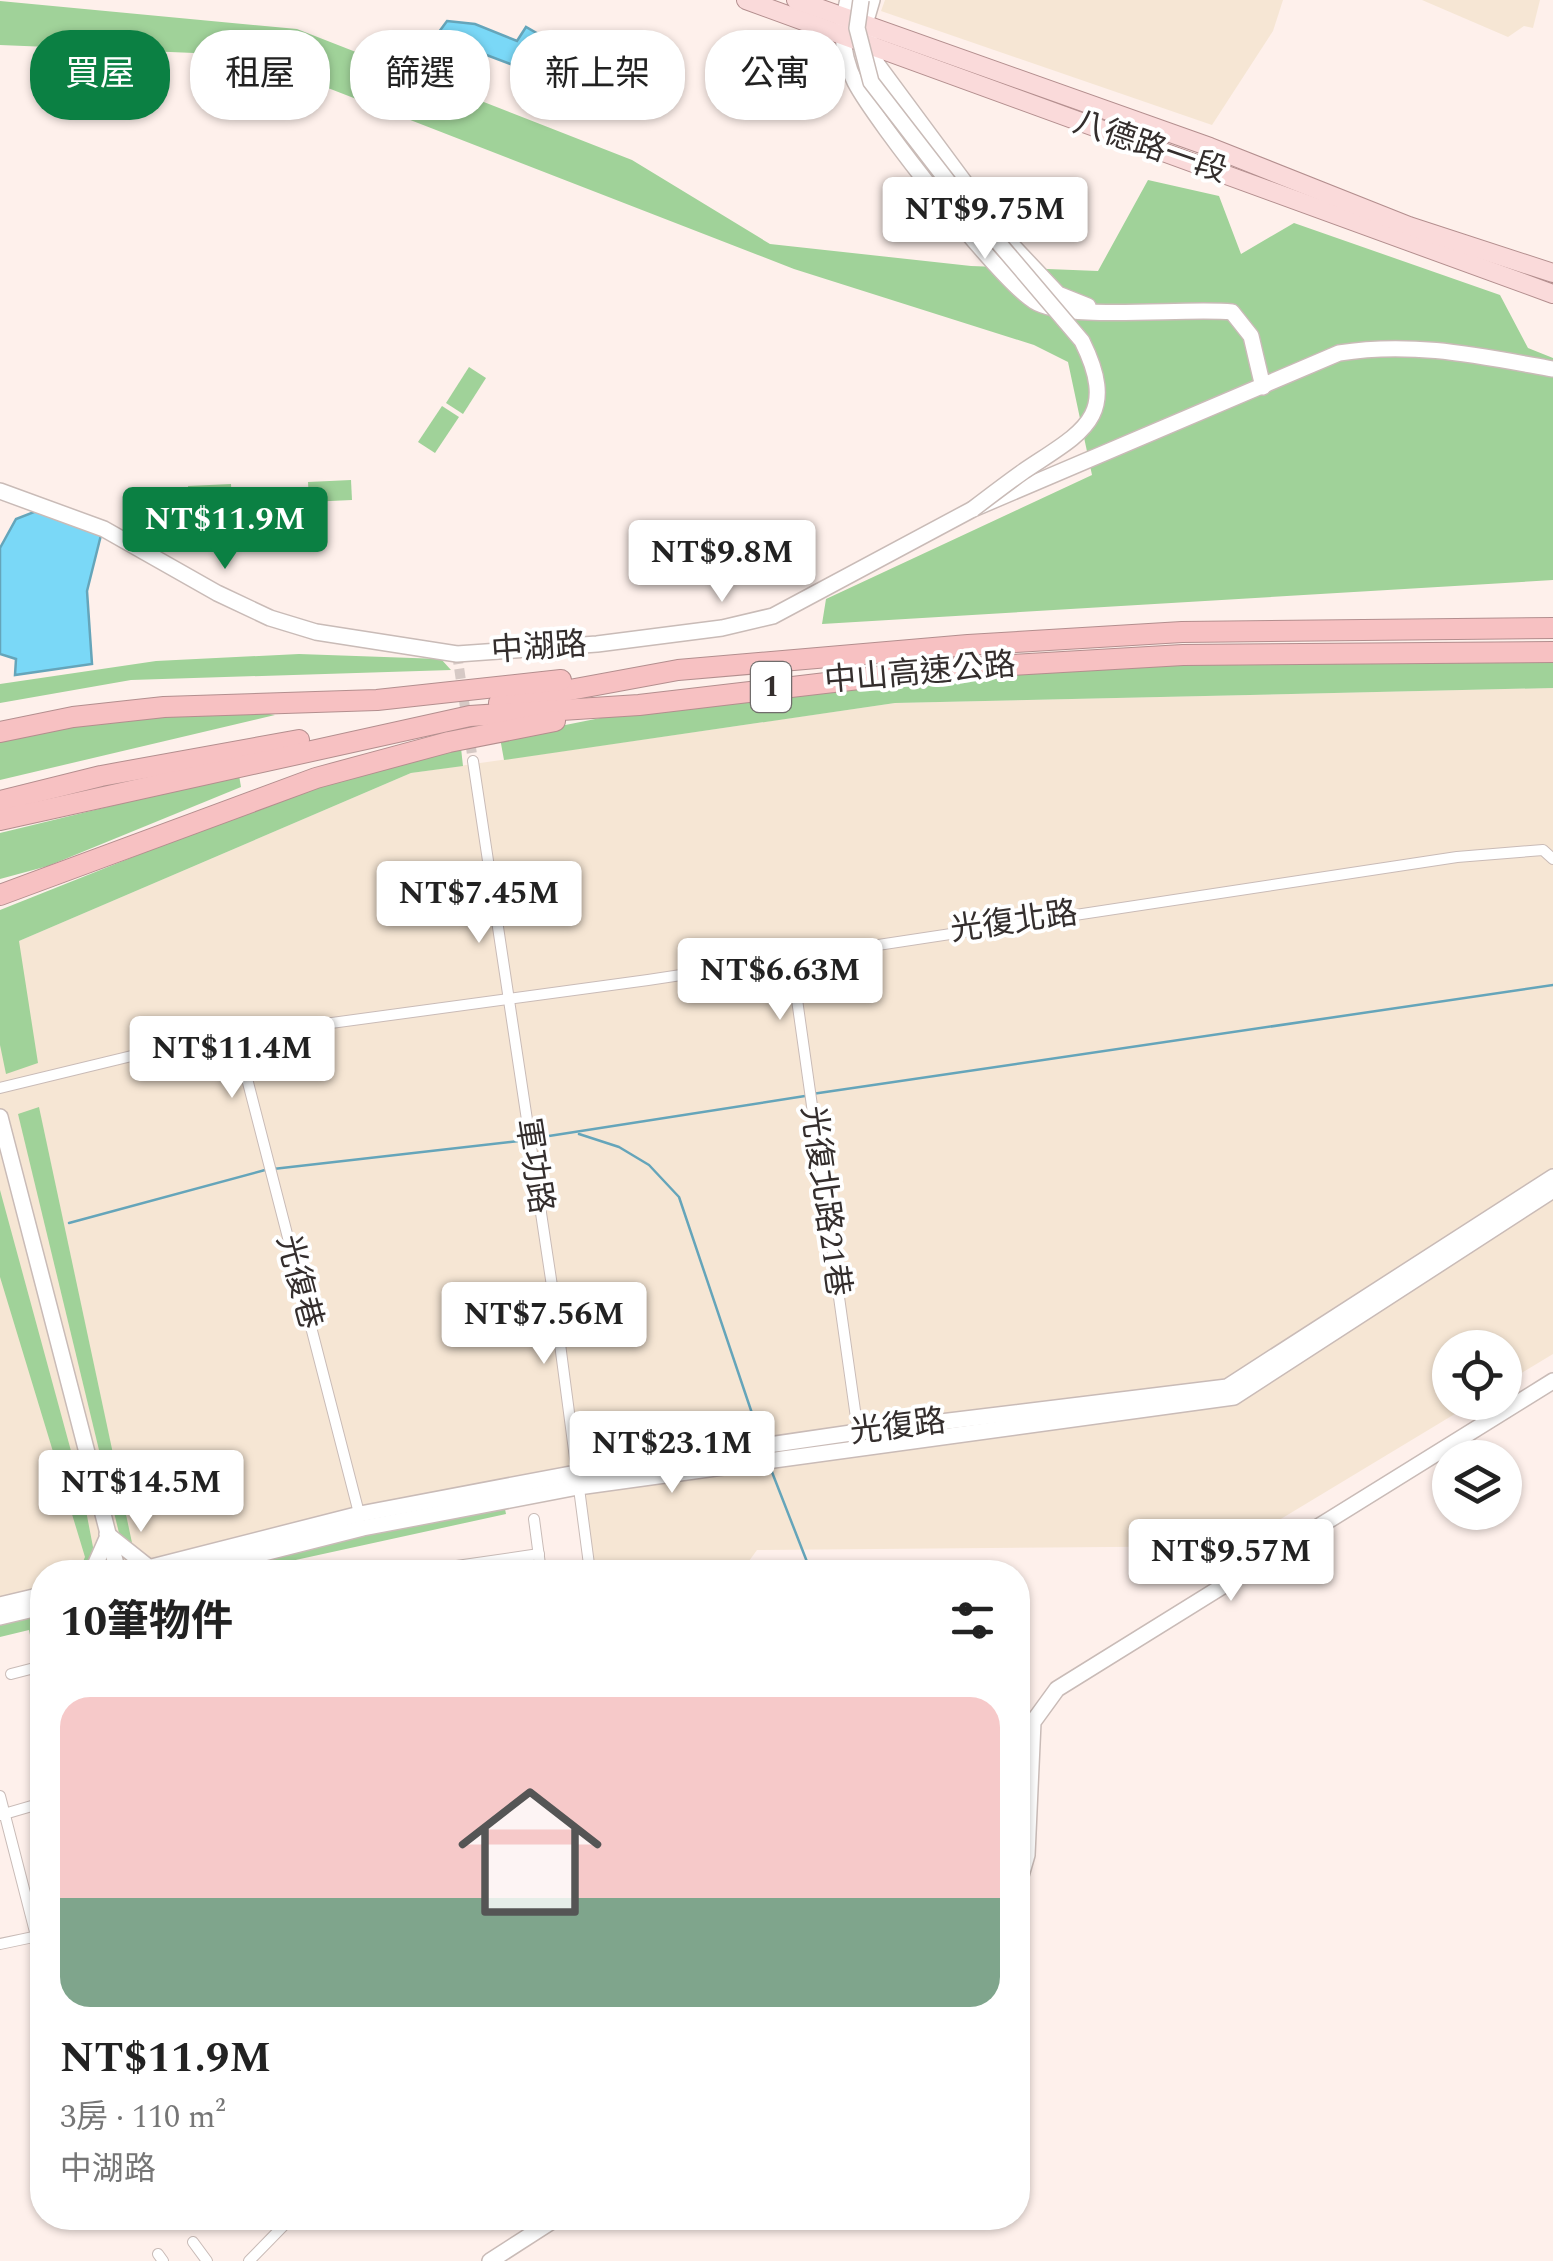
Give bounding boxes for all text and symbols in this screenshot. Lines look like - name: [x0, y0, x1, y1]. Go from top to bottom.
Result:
- chip: 買屋: [30, 30, 170, 120]
- chip: 租屋: [190, 30, 330, 120]
- chip: 篩選: [350, 30, 490, 120]
- chip: 新上架: [510, 30, 685, 120]
- chip: 公寓: [705, 30, 845, 120]
- street label: 八德路一段: [1066, 98, 1234, 196]
- pin: NT$9.75M: [882, 177, 1088, 262]
- text: NT$9.75M: [905, 185, 1065, 234]
- pin: NT$11.9M: [122, 487, 328, 572]
- text: NT$11.9M: [145, 495, 305, 544]
- pin: NT$9.8M: [630, 520, 814, 605]
- text: NT$9.8M: [651, 528, 793, 577]
- street label: 中湖路: [489, 620, 589, 676]
- street label: 中山高速公路: [822, 640, 1018, 706]
- road number: 1: [751, 662, 791, 712]
- pin: NT$7.45M: [376, 861, 582, 946]
- text: NT$7.45M: [399, 869, 559, 918]
- street label: 光復北路: [947, 889, 1081, 955]
- pin: NT$6.63M: [677, 938, 883, 1023]
- text: NT$6.63M: [700, 946, 860, 995]
- pin: NT$11.4M: [129, 1016, 335, 1101]
- text: NT$11.4M: [152, 1024, 312, 1073]
- street label: 光復北路21巷: [787, 1103, 863, 1299]
- street label: 軍功路: [502, 1115, 566, 1217]
- street label: 光復巷: [263, 1229, 335, 1335]
- pin: NT$7.56M: [441, 1282, 647, 1367]
- text: NT$7.56M: [464, 1290, 624, 1339]
- map controls: [1432, 1330, 1522, 1530]
- button: locate: [1432, 1330, 1522, 1420]
- street label: 光復路: [847, 1397, 949, 1457]
- pin: NT$23.1M: [569, 1411, 775, 1496]
- text: NT$23.1M: [592, 1419, 752, 1468]
- button: layers: [1432, 1440, 1522, 1530]
- pin: NT$14.5M: [38, 1450, 244, 1535]
- text: NT$14.5M: [61, 1458, 221, 1507]
- pin: NT$9.57M: [1128, 1519, 1334, 1604]
- text: NT$9.57M: [1151, 1527, 1311, 1576]
- text: 10筆物件: [60, 1591, 233, 1654]
- icon: filters: [945, 1593, 1000, 1648]
- icon: home: [440, 1762, 620, 1942]
- text: NT$11.9M: [60, 2027, 271, 2090]
- text: 3房 · 110 m²: [60, 2093, 226, 2142]
- text: 中湖路: [60, 2145, 156, 2194]

